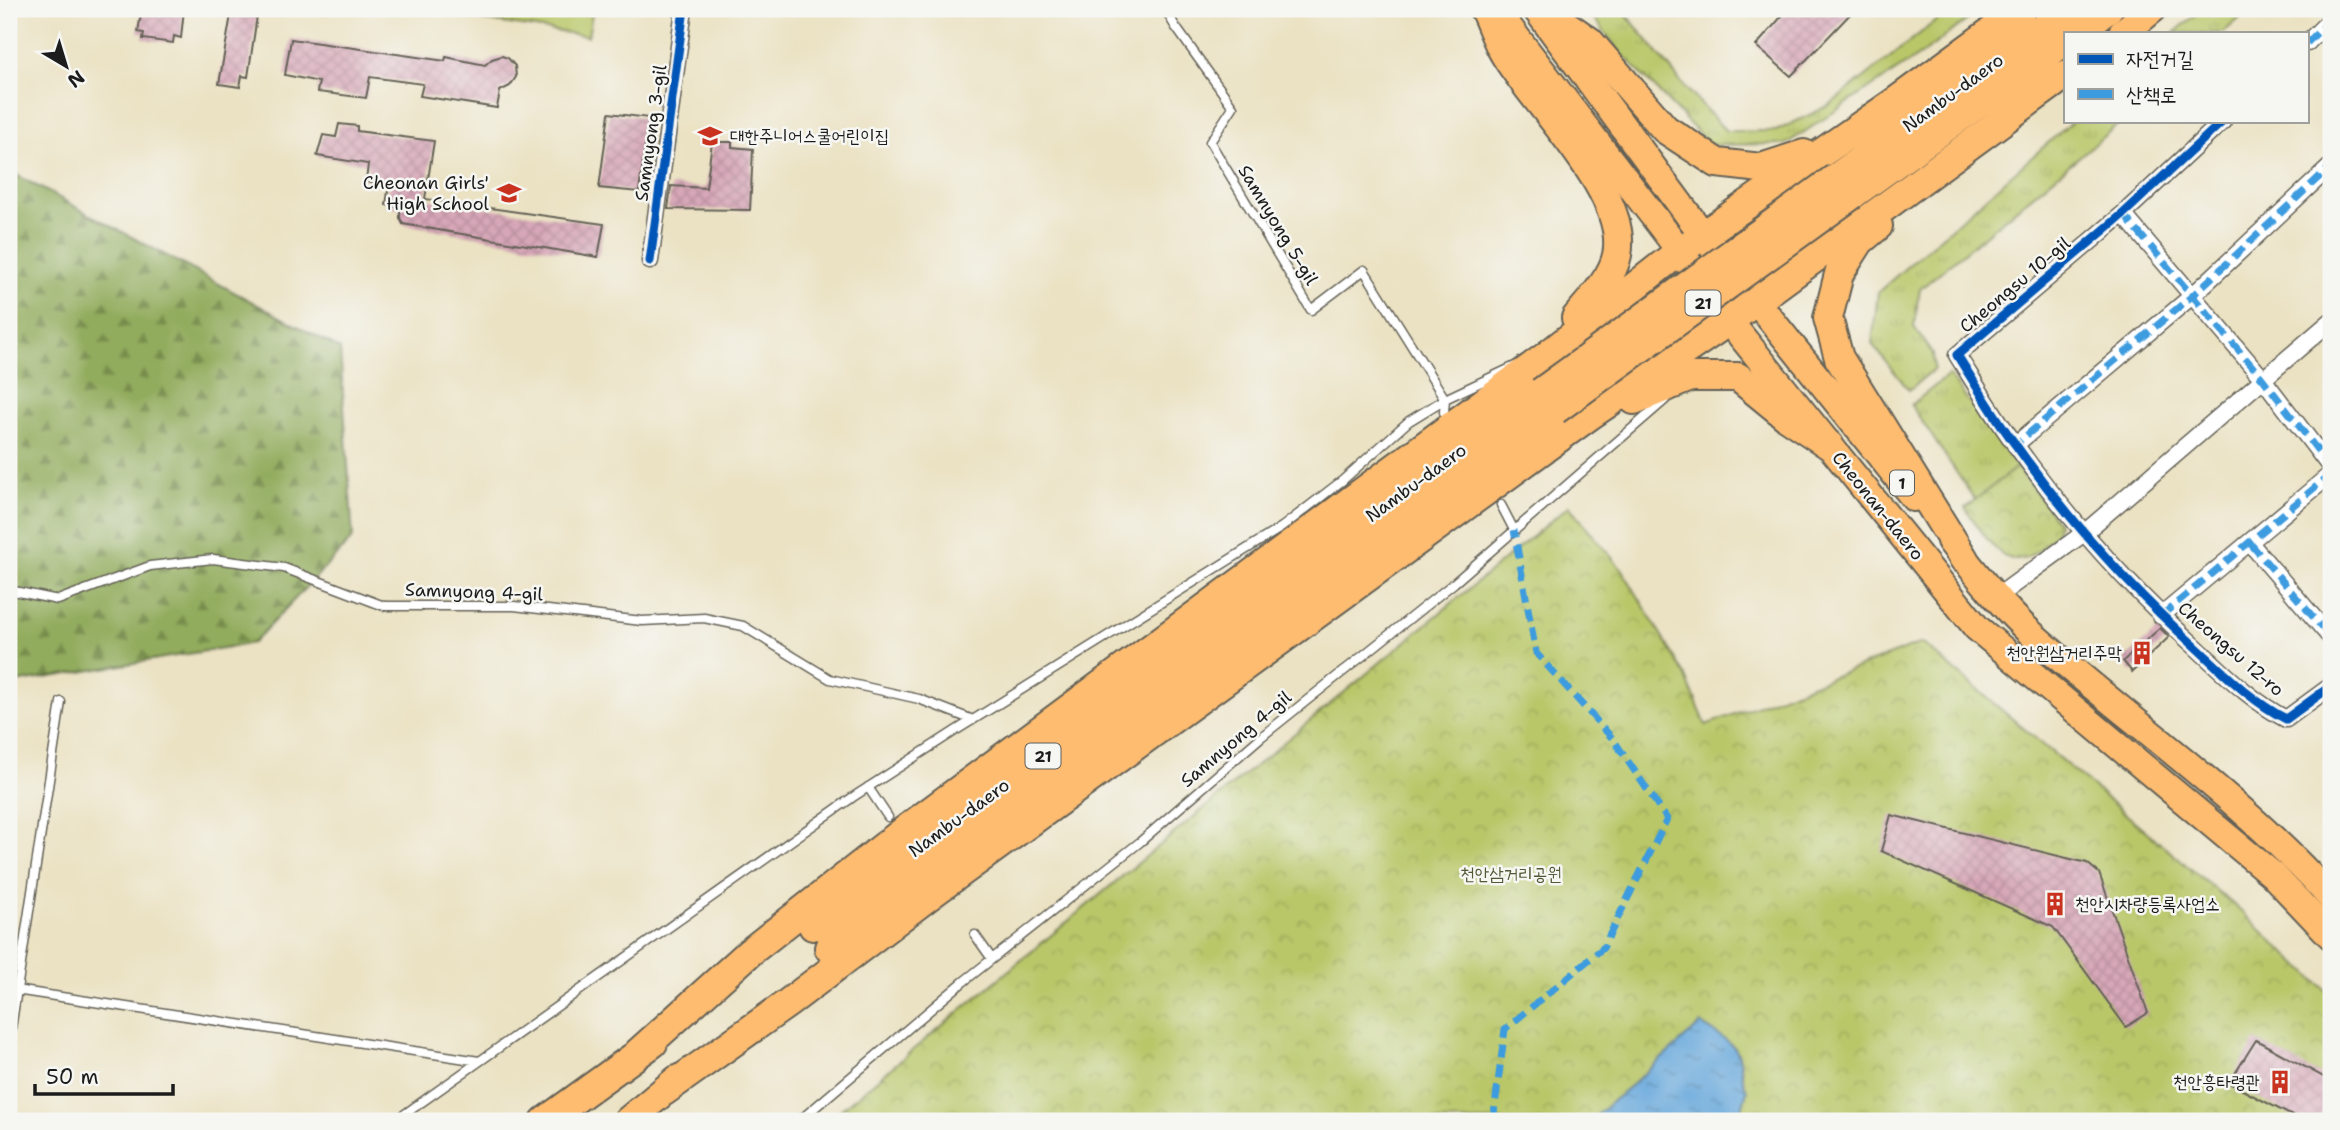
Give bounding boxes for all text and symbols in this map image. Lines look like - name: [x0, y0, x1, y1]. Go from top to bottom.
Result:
- north arrow: [32, 32, 102, 102]
- legend: [2064, 32, 2308, 122]
- text: 자전거길: [2126, 45, 2194, 73]
- street label: Nambu-daero: [1898, 48, 2008, 138]
- street label: Samnyong 3-gil: [630, 63, 673, 203]
- text: N: [63, 65, 90, 93]
- text: 산책로: [2126, 81, 2177, 109]
- school or university icon: 대한주니어스쿨어린이집: [696, 122, 724, 150]
- place label: 대한주니어스쿨어린이집: [730, 124, 889, 148]
- street label: Samnyong 5-gil: [1233, 160, 1324, 290]
- place label: Cheonan Girls' High School: [363, 171, 490, 216]
- school or university icon: Cheonan Girls' High School: [495, 179, 523, 207]
- street label: Cheongsu 10-gil: [1955, 231, 2076, 338]
- road number: 21: [1686, 290, 1720, 316]
- street label: Nambu-daero: [1361, 438, 1471, 528]
- street label: Cheonan-daero: [1827, 446, 1929, 566]
- road number: 1: [1890, 470, 1914, 496]
- street label: Samnyong 4-gil: [405, 578, 544, 606]
- street label: Cheongsu 12-ro: [2173, 596, 2289, 702]
- building icon: 천안원삼거리주막: [2128, 639, 2156, 667]
- place label: 천안원삼거리주막: [2006, 641, 2123, 665]
- street label: Samnyong 4-gil: [1175, 685, 1297, 793]
- road number: 21: [1026, 744, 1060, 768]
- street label: Nambu-daero: [904, 773, 1014, 863]
- park label: 천안삼거리공원: [1460, 862, 1562, 886]
- building icon: 천안시차량등록사업소: [2041, 890, 2069, 918]
- place label: 천안시차량등록사업소: [2075, 892, 2220, 916]
- scale bar: [35, 1053, 173, 1097]
- text: 50 m: [46, 1063, 99, 1091]
- building icon: 천안흥타령관: [2266, 1068, 2294, 1096]
- place label: 천안흥타령관: [2173, 1070, 2260, 1094]

